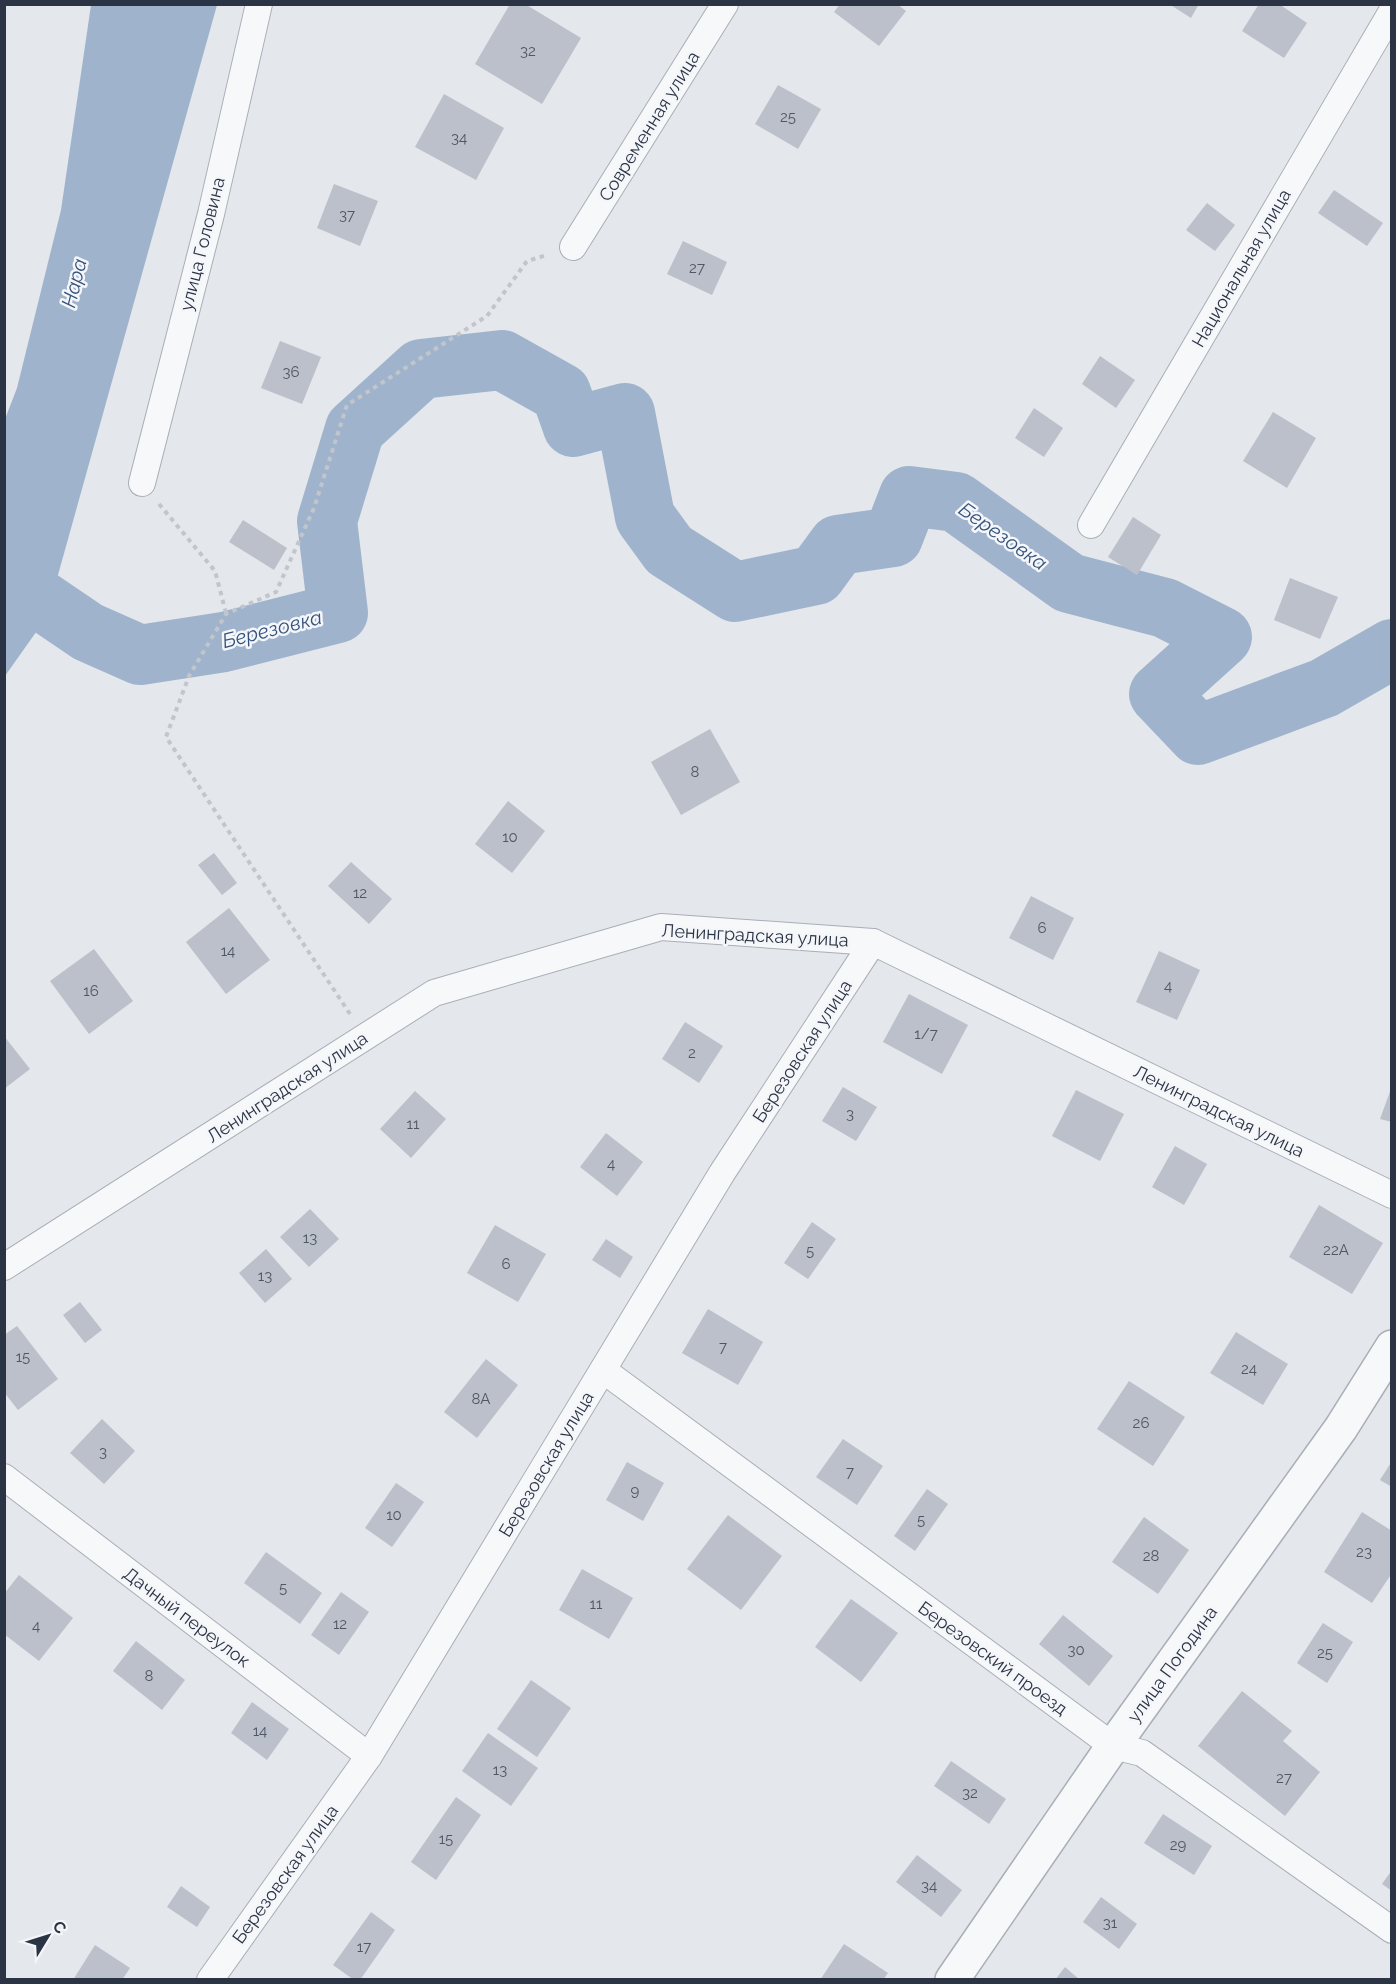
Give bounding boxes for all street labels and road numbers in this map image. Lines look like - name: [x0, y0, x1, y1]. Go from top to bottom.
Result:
- street label: Современная улица: [594, 47, 704, 205]
- street label: улица Головина: [175, 175, 229, 313]
- street label: Национальная улица: [1187, 185, 1295, 351]
- street label: Ленинградская улица: [661, 920, 849, 950]
- street label: Березовская улица: [748, 976, 856, 1126]
- street label: Ленинградская улица: [203, 1027, 371, 1147]
- street label: Ленинградская улица: [1130, 1060, 1308, 1162]
- street label: Березовская улица: [494, 1387, 598, 1541]
- street label: Дачный переулок: [120, 1563, 254, 1671]
- street label: Березовский проезд: [914, 1597, 1072, 1719]
- street label: улица Погодина: [1123, 1602, 1221, 1726]
- street label: Березовская улица: [228, 1801, 342, 1947]

